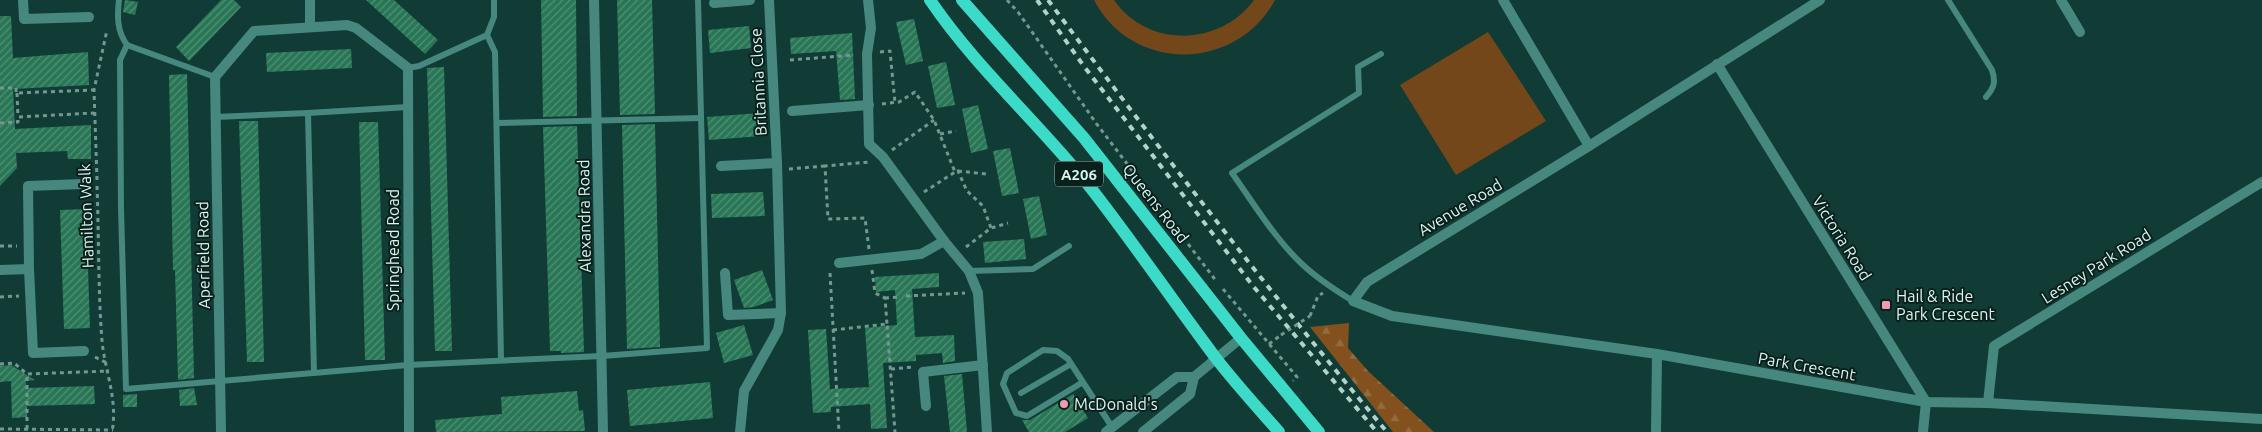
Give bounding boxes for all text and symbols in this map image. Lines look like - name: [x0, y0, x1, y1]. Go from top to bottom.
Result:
- street label: Britannia Close: [746, 28, 770, 136]
- street label: Alexandra Road: [574, 159, 594, 273]
- street label: Queens Road: [1119, 160, 1193, 246]
- road number: A206: [1055, 162, 1103, 186]
- street label: Hamilton Walk: [75, 163, 97, 269]
- street label: Avenue Road: [1415, 175, 1505, 239]
- street label: Springhead Road: [384, 189, 402, 311]
- street label: Victoria Road: [1809, 192, 1875, 284]
- street label: Aperfield Road: [193, 201, 213, 309]
- street label: Lesney Park Road: [2038, 225, 2154, 307]
- place label: Hail & Ride Park Crescent: [1896, 287, 1995, 323]
- marker: Hail & Ride Park Crescent: [1880, 299, 1892, 311]
- street label: Park Crescent: [1757, 349, 1858, 384]
- place label: McDonald's: [1074, 395, 1158, 413]
- marker: McDonald's: [1058, 398, 1070, 410]

